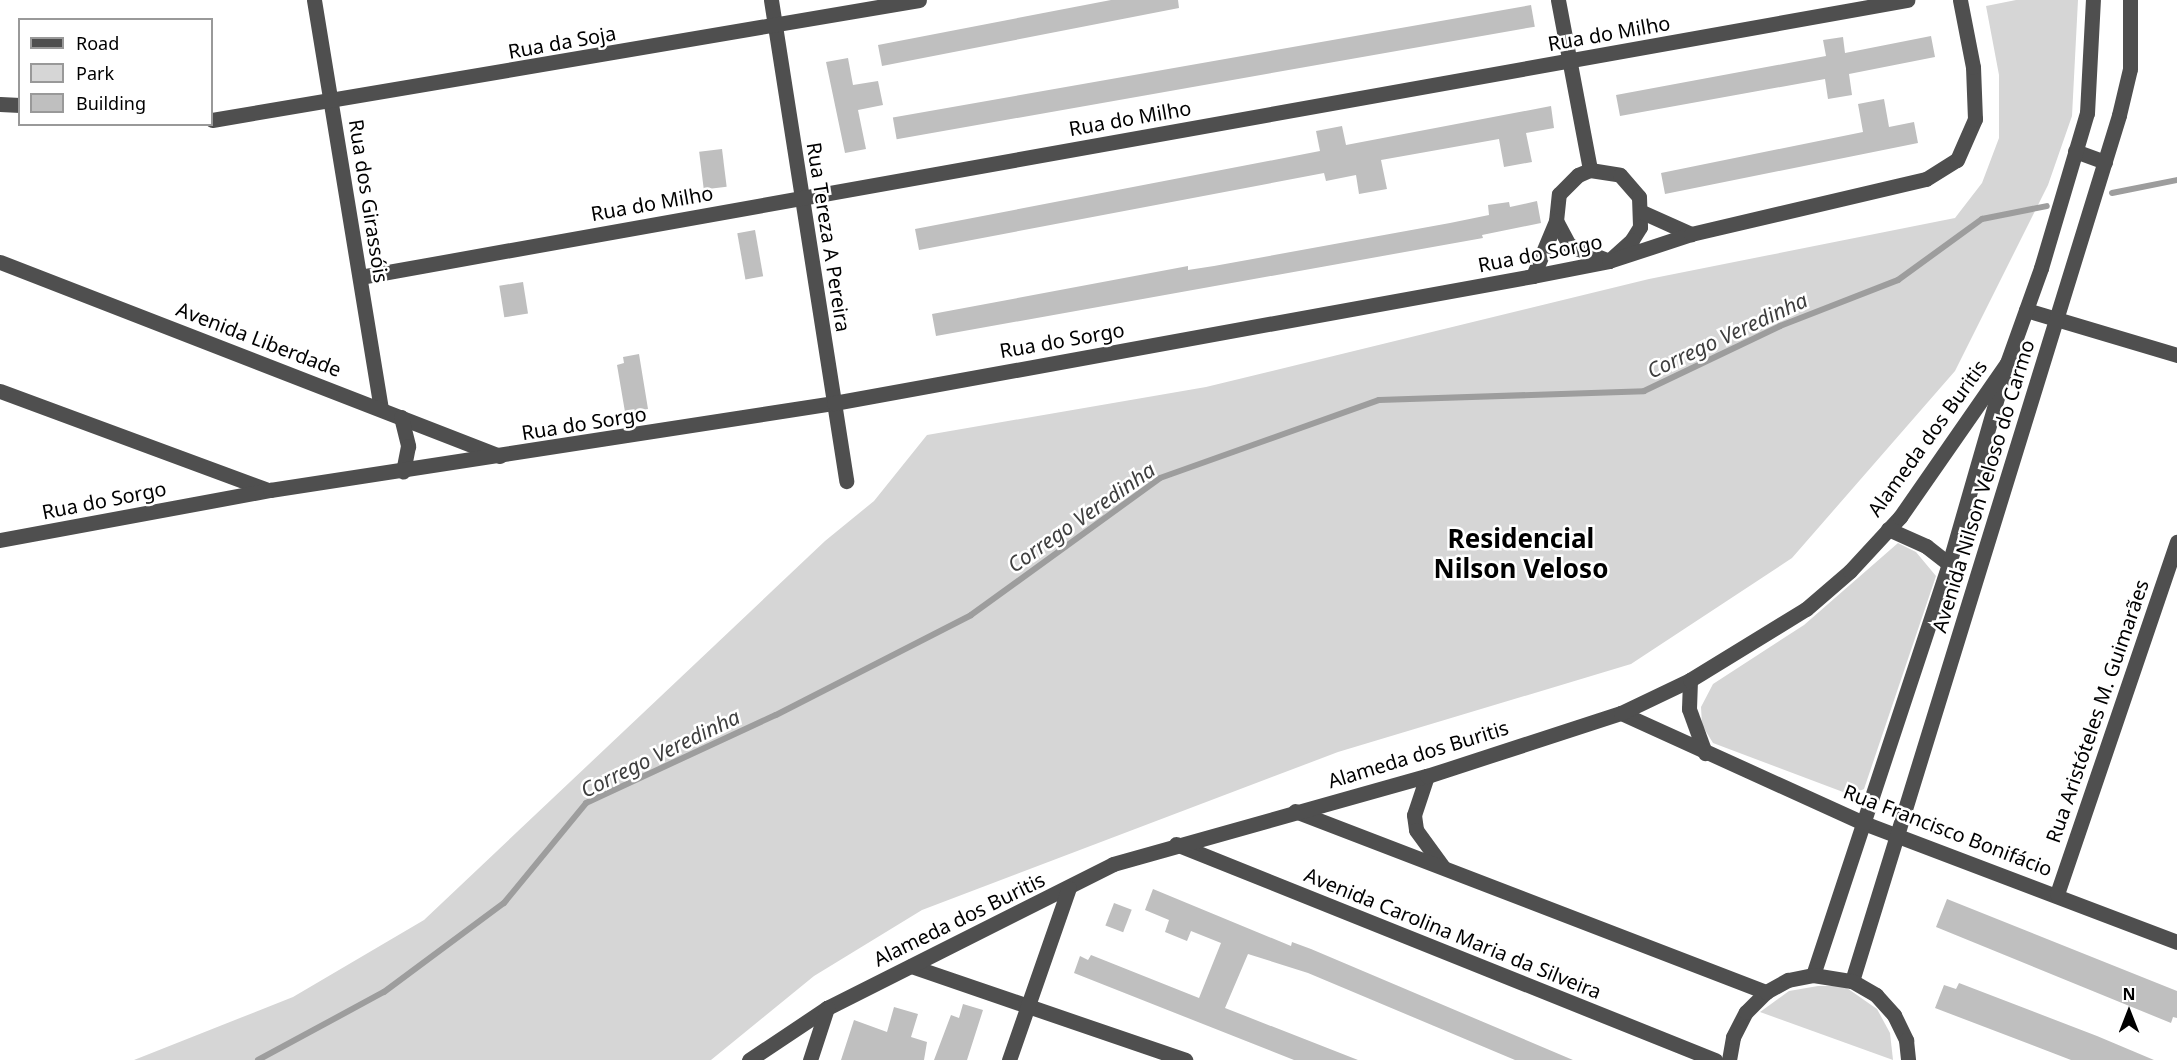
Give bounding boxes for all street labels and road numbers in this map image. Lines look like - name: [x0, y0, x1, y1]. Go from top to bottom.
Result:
- street label: Rua do Milho: [1546, 10, 1672, 56]
- street label: Rua da Soja: [506, 21, 618, 63]
- street label: Rua do Milho: [1067, 95, 1193, 141]
- street label: Rua dos Girassóis: [344, 118, 394, 284]
- street label: Rua Tereza A Pereira: [802, 140, 856, 334]
- street label: Rua do Milho: [589, 180, 715, 226]
- street label: Rua do Sorgo: [1476, 229, 1604, 277]
- street label: Avenida Liberdade: [173, 297, 345, 381]
- street label: Rua do Sorgo: [998, 317, 1126, 363]
- street label: Avenida Nilson Veloso do Carmo: [1927, 337, 2039, 635]
- street label: Alameda dos Buritis: [1862, 355, 1992, 521]
- street label: Rua do Sorgo: [520, 401, 648, 445]
- street label: Rua do Sorgo: [40, 476, 168, 524]
- street label: Rua Aristóteles M. Guimarães: [2041, 576, 2153, 846]
- street label: Alameda dos Buritis: [1325, 715, 1511, 793]
- street label: Rua Francisco Bonifácio: [1840, 779, 2056, 881]
- street label: Avenida Carolina Maria da Silveira: [1301, 862, 1605, 1004]
- street label: Alameda dos Buritis: [869, 867, 1049, 971]

